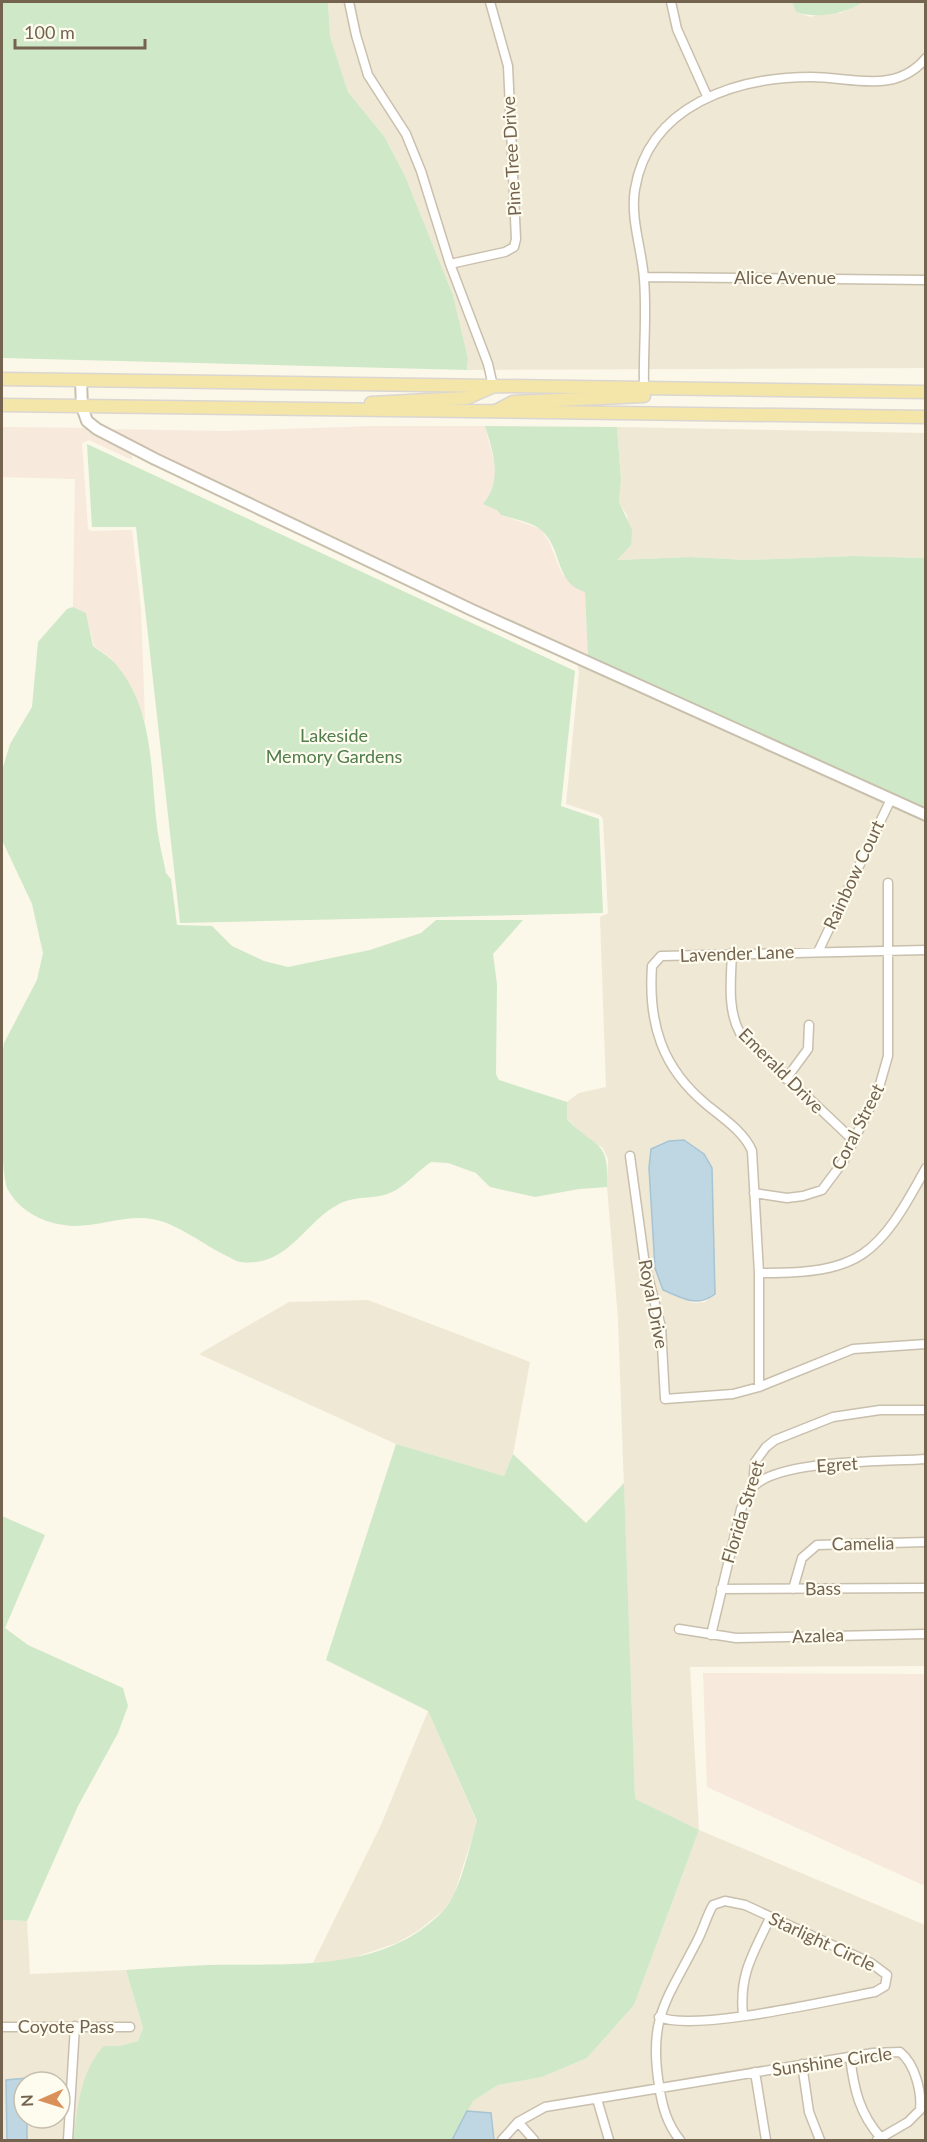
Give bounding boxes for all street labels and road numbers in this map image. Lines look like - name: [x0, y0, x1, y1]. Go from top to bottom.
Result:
- street label: Pine Tree Drive: [497, 96, 525, 217]
- street label: Alice Avenue: [734, 266, 836, 288]
- street label: Rainbow Court: [818, 816, 888, 933]
- street label: Lavender Lane: [679, 940, 795, 966]
- street label: Emerald Drive: [734, 1023, 829, 1118]
- street label: Coral Street: [826, 1079, 888, 1173]
- street label: Royal Drive: [635, 1257, 673, 1350]
- street label: Egret: [815, 1452, 859, 1476]
- street label: Florida Street: [716, 1457, 768, 1566]
- street label: Camelia: [831, 1531, 895, 1555]
- street label: Bass: [805, 1577, 841, 1599]
- street label: Azalea: [792, 1623, 844, 1647]
- street label: Starlight Circle: [766, 1907, 879, 1975]
- street label: Coyote Pass: [18, 2015, 114, 2037]
- street label: Sunshine Circle: [770, 2042, 893, 2080]

